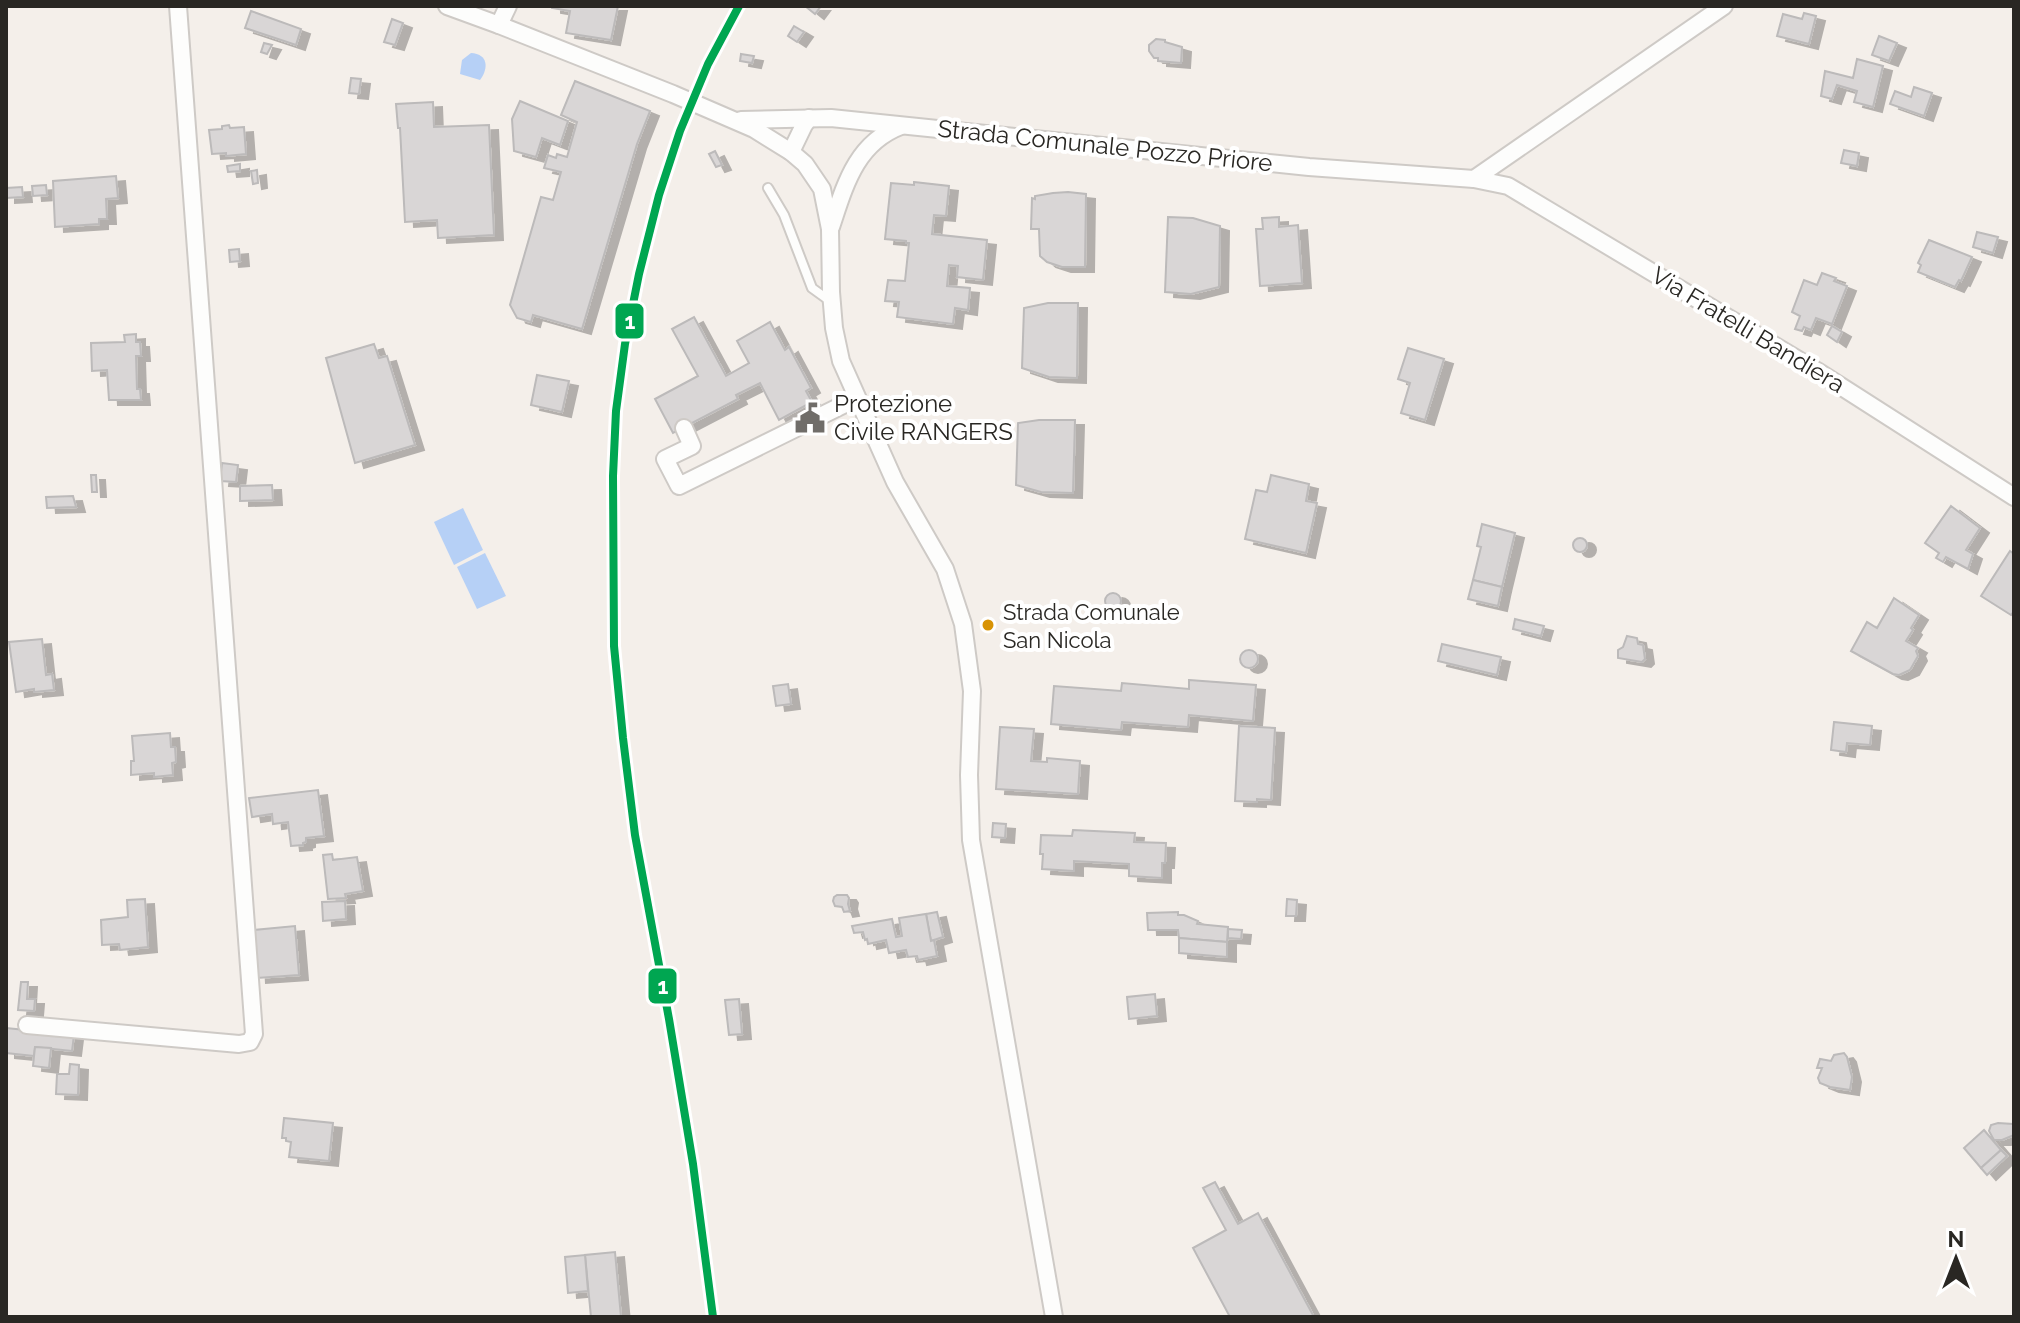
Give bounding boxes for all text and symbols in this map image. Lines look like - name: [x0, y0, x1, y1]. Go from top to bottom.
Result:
- street label: Strada Comunale Pozzo Priore: [936, 114, 1274, 177]
- street label: Via Fratelli Bandiera: [1646, 260, 1850, 399]
- line badge: 1: [614, 302, 645, 340]
- text: 1: [625, 308, 636, 334]
- place label: Protezione Civile RANGERS: [834, 389, 1013, 446]
- public building icon: Protezione Civile RANGERS: [793, 401, 827, 435]
- place label: Strada Comunale San Nicola: [1003, 599, 1180, 653]
- marker: Strada Comunale San Nicola: [980, 617, 996, 633]
- line badge: 1: [647, 967, 678, 1005]
- text: 1: [658, 973, 669, 999]
- north arrow: [1916, 1219, 1996, 1299]
- text: N: [1948, 1226, 1964, 1252]

